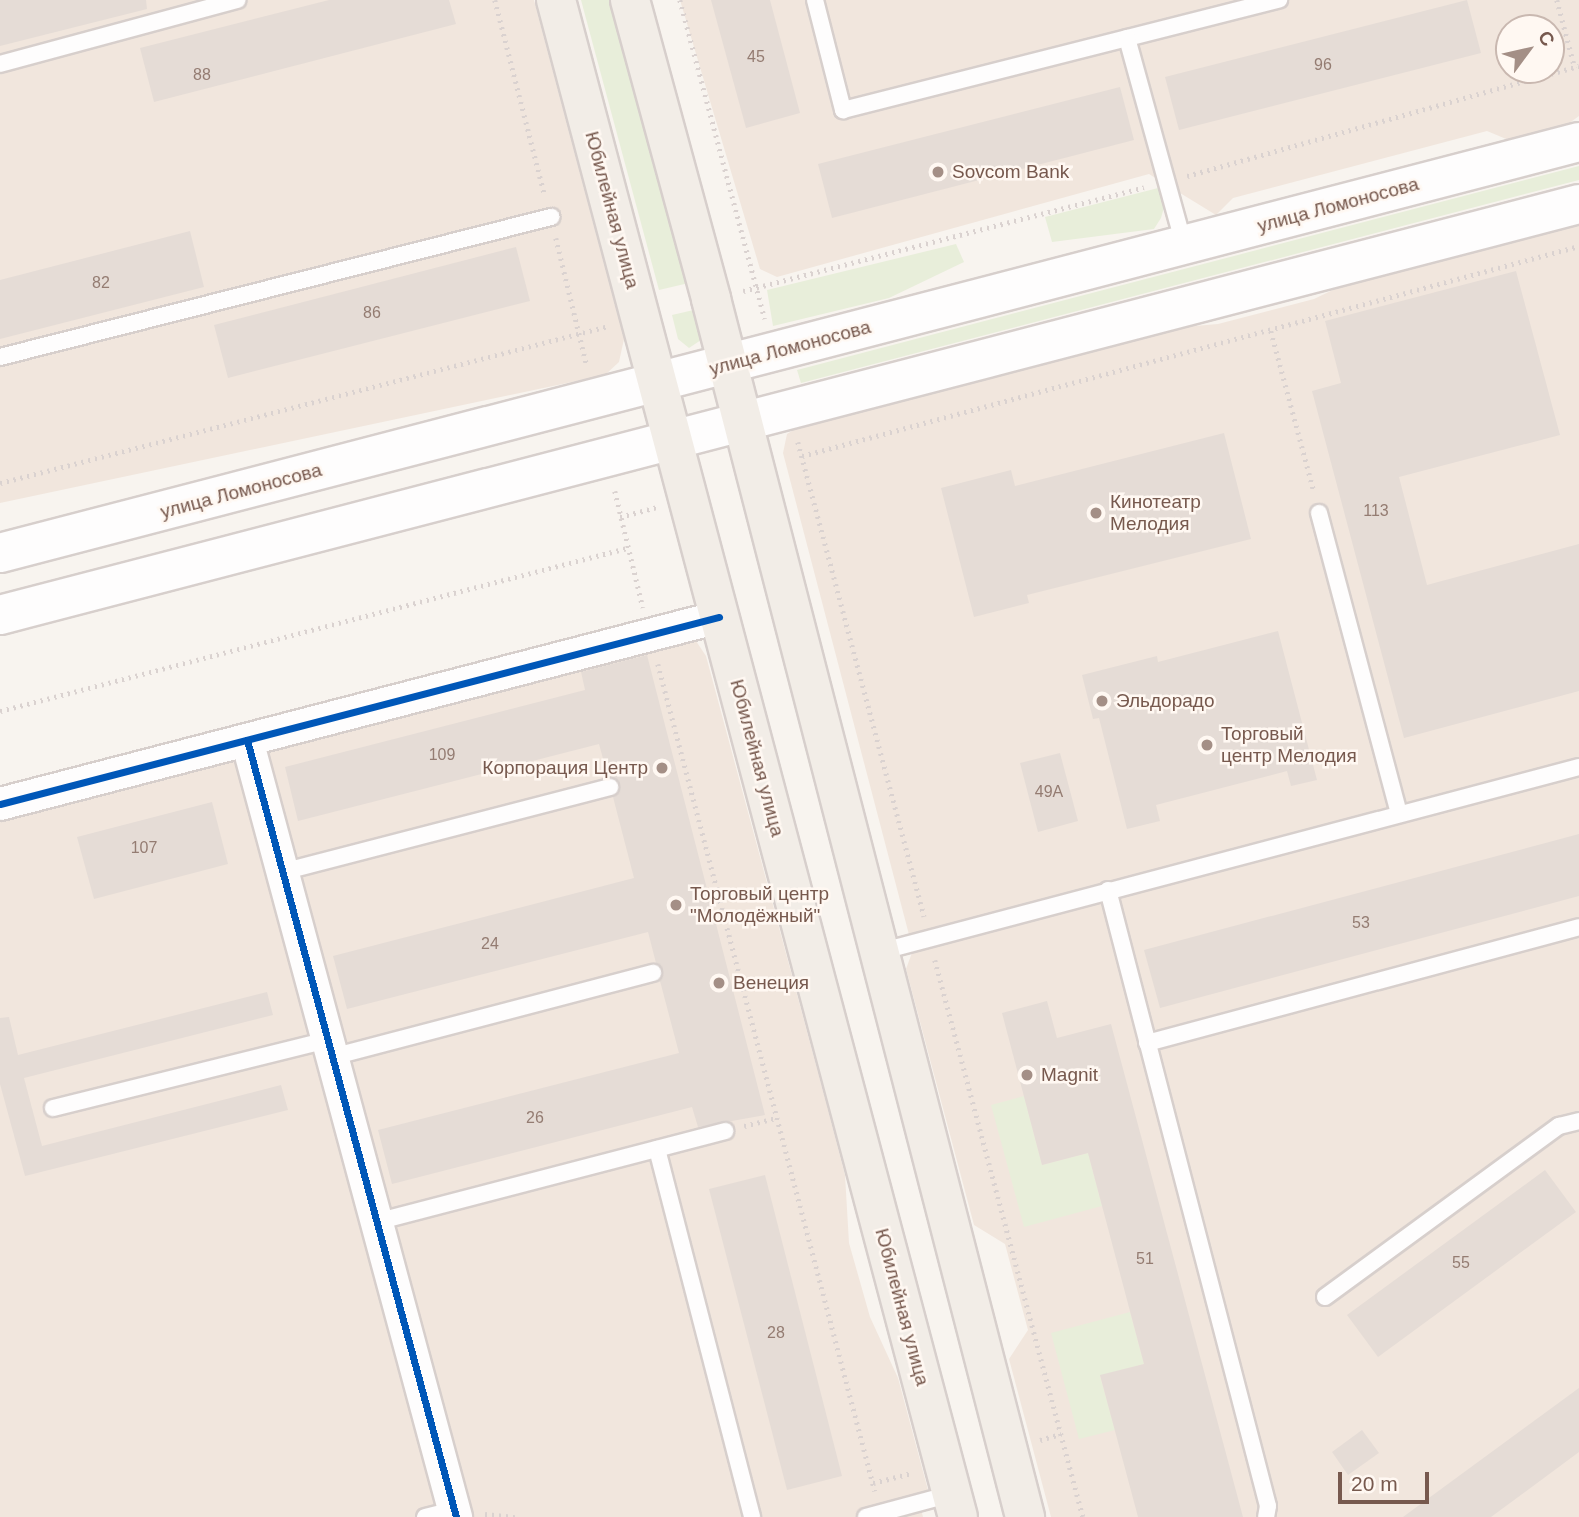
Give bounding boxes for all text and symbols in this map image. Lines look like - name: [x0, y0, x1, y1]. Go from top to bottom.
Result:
- north arrow: [1495, 14, 1565, 84]
- text: С: [1534, 27, 1559, 50]
- house number: 45: [747, 47, 765, 67]
- house number: 96: [1314, 55, 1332, 75]
- house number: 88: [193, 65, 211, 85]
- street label: Юбилейная улица: [580, 129, 644, 291]
- place label: Sovcom Bank: [952, 161, 1069, 183]
- marker: Sovcom Bank: [930, 164, 946, 180]
- street label: улица Ломоносова: [1255, 173, 1421, 237]
- house number: 82: [92, 273, 110, 293]
- house number: 86: [363, 303, 381, 323]
- street label: улица Ломоносова: [707, 316, 873, 380]
- street label: улица Ломоносова: [158, 459, 324, 523]
- place label: Кинотеатр Мелодия: [1110, 491, 1201, 535]
- house number: 113: [1363, 501, 1389, 521]
- marker: Кинотеатр Мелодия: [1088, 505, 1104, 521]
- street label: Юбилейная улица: [725, 677, 789, 839]
- place label: Эльдорадо: [1116, 690, 1214, 712]
- marker: Эльдорадо: [1094, 693, 1110, 709]
- place label: Торговый центр Мелодия: [1221, 723, 1357, 767]
- marker: Торговый центр Мелодия: [1199, 737, 1215, 753]
- house number: 109: [429, 745, 455, 765]
- place label: Корпорация Центр: [482, 757, 648, 779]
- marker: Корпорация Центр: [654, 760, 670, 776]
- house number: 49А: [1035, 782, 1063, 802]
- house number: 107: [131, 838, 157, 858]
- place label: Торговый центр "Молодёжный": [690, 883, 829, 927]
- marker: Торговый центр "Молодёжный": [668, 897, 684, 913]
- house number: 53: [1352, 913, 1370, 933]
- house number: 24: [481, 934, 499, 954]
- place label: Венеция: [733, 972, 809, 994]
- marker: Венеция: [711, 975, 727, 991]
- place label: Magnit: [1041, 1064, 1098, 1086]
- marker: Magnit: [1019, 1067, 1035, 1083]
- house number: 26: [526, 1108, 544, 1128]
- street label: Юбилейная улица: [870, 1226, 934, 1388]
- house number: 51: [1136, 1249, 1154, 1269]
- house number: 55: [1452, 1253, 1470, 1273]
- house number: 28: [767, 1323, 785, 1343]
- scale bar: [1341, 1458, 1432, 1502]
- text: 20 m: [1351, 1472, 1398, 1495]

